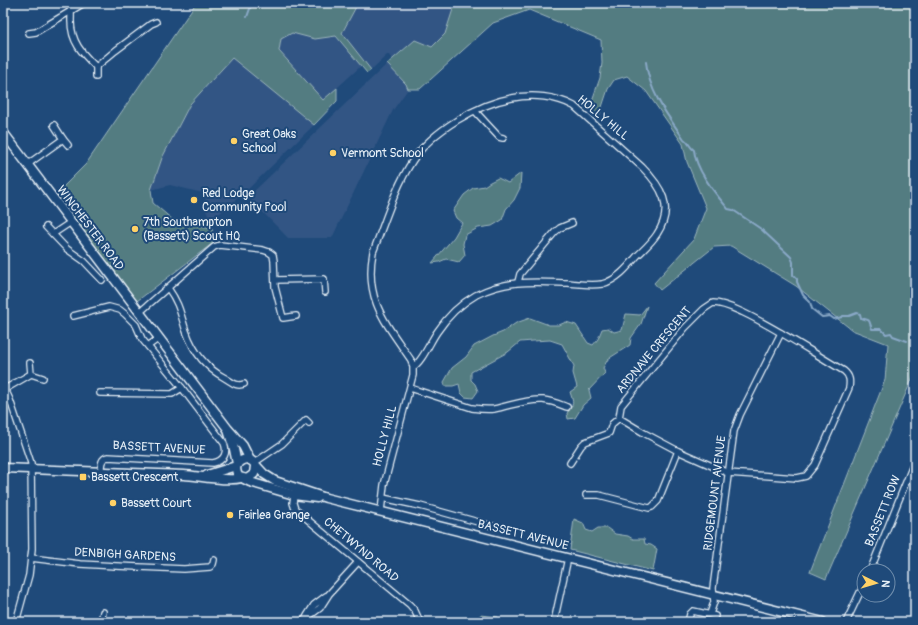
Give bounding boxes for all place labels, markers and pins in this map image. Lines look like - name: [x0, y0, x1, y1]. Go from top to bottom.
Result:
- place label: Great Oaks School: [242, 127, 297, 156]
- marker: Great Oaks School: [229, 136, 239, 146]
- place label: Vermont School: [341, 146, 424, 161]
- marker: Vermont School: [328, 148, 338, 158]
- place label: Red Lodge Community Pool: [202, 186, 287, 215]
- marker: Red Lodge Community Pool: [189, 195, 199, 205]
- place label: 7th Southampton (Bassett) Scout HQ: [143, 215, 240, 244]
- marker: 7th Southampton (Bassett) Scout HQ: [130, 224, 140, 234]
- place label: Bassett Crescent: [91, 470, 178, 485]
- marker: Bassett Crescent: [78, 472, 88, 482]
- place label: Bassett Court: [121, 496, 191, 511]
- marker: Bassett Court: [108, 498, 118, 508]
- place label: Fairlea Grange: [238, 508, 310, 523]
- marker: Fairlea Grange: [225, 510, 235, 520]

